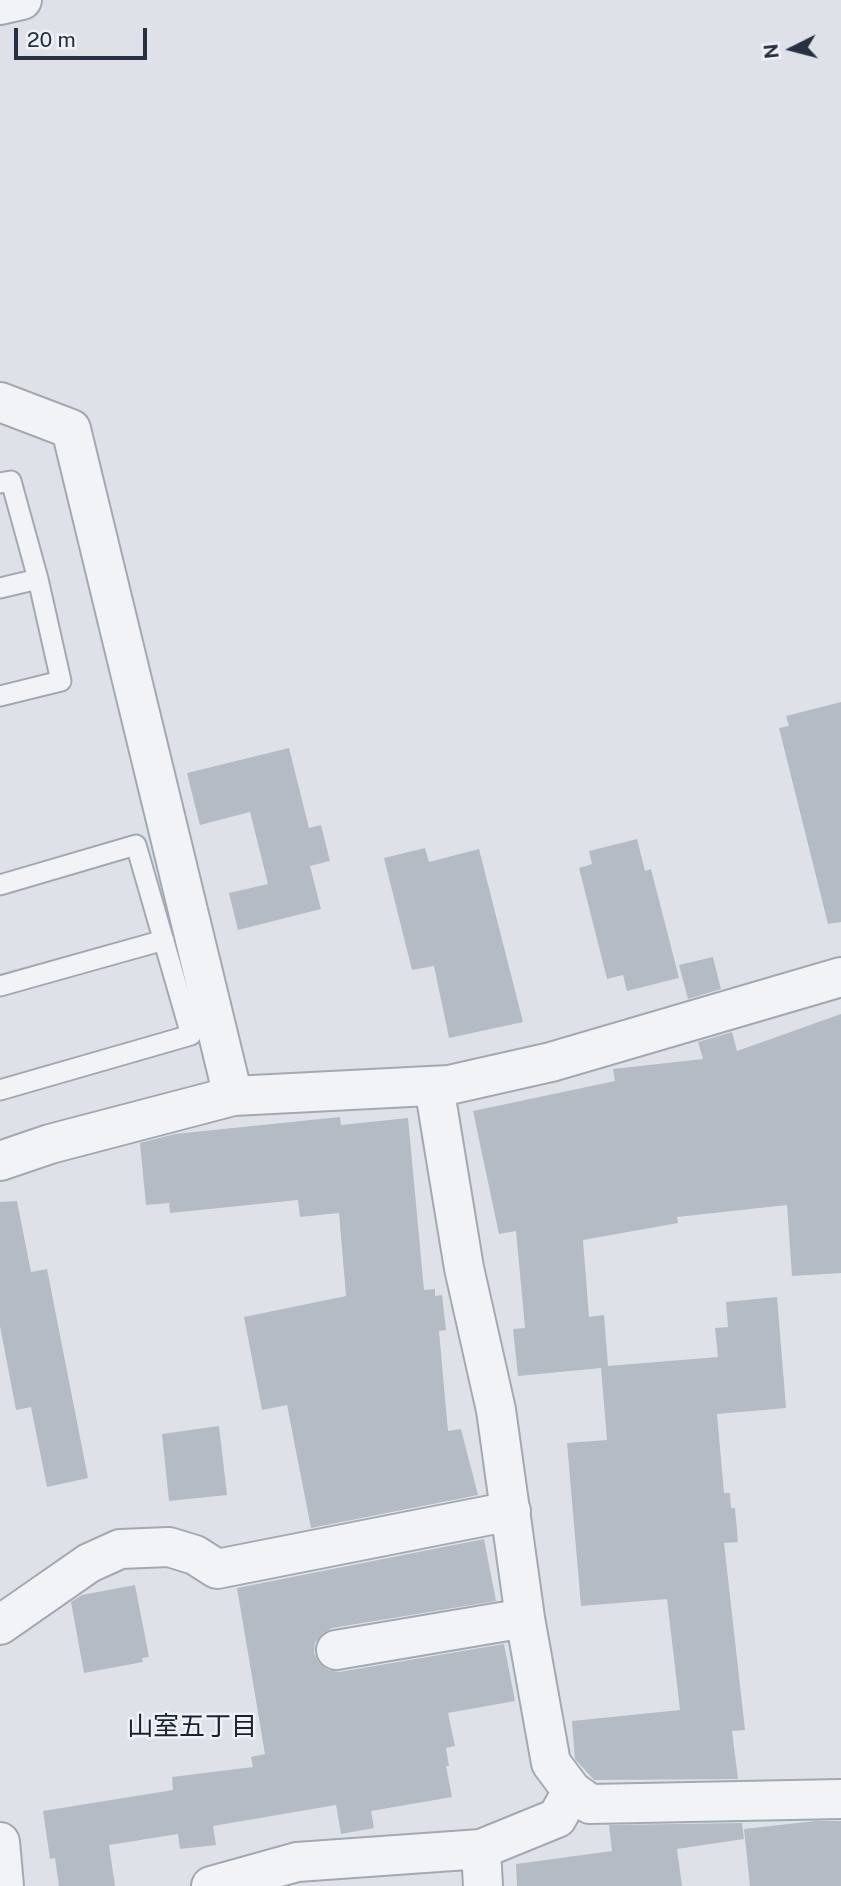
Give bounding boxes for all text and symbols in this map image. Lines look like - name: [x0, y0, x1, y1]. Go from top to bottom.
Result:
- scale bar: [18, 14, 150, 58]
- north arrow: [757, 14, 827, 84]
- text: 20 m: [27, 27, 76, 52]
- text: N: [759, 43, 783, 60]
- district label: 山室五丁目: [127, 1711, 257, 1743]

